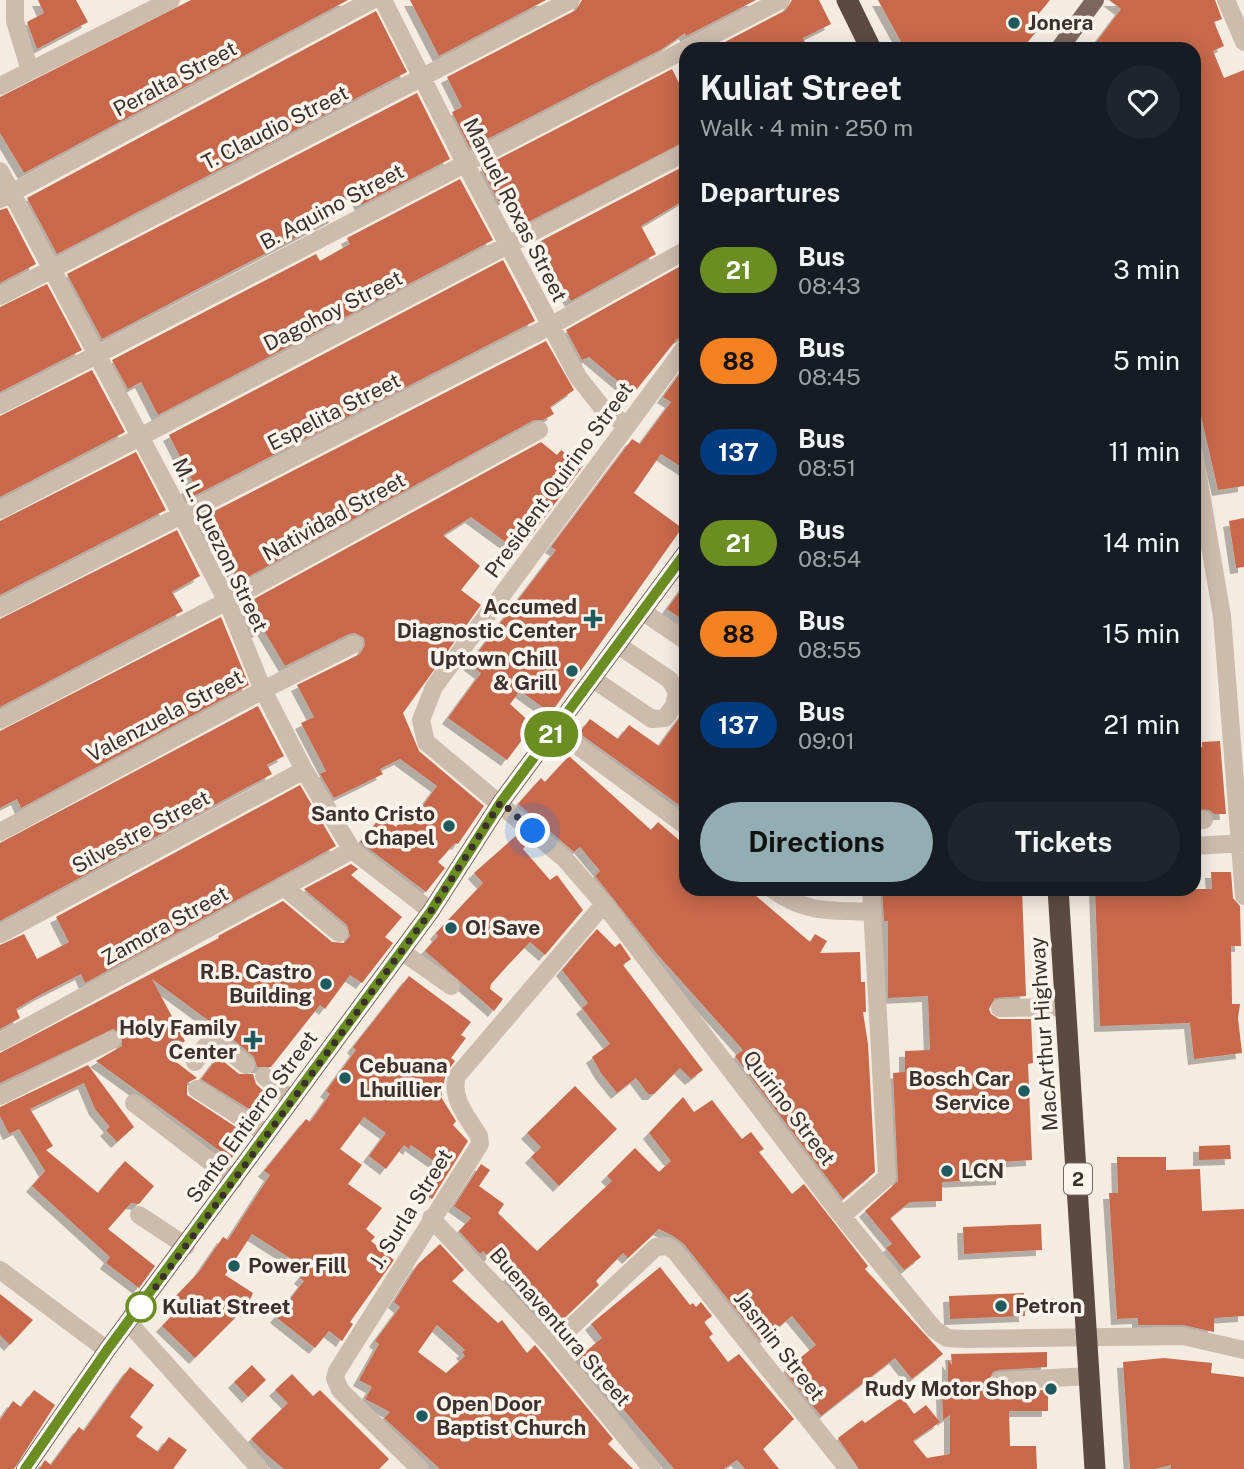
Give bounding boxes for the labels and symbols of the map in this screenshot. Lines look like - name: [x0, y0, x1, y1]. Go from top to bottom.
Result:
- place label: Jonera: [1028, 10, 1093, 35]
- marker: Jonera: [1006, 15, 1022, 31]
- street label: Peralta Street: [109, 36, 241, 122]
- street label: T. Claudio Street: [197, 80, 352, 175]
- street label: Manuel Roxas Street: [458, 114, 573, 306]
- street label: B. Aquino Street: [256, 158, 408, 255]
- street label: Dagohoy Street: [259, 265, 406, 356]
- street label: Espelita Street: [263, 367, 404, 456]
- street label: President Quirino Street: [479, 377, 638, 582]
- street label: M. L. Quezon Street: [168, 454, 273, 636]
- street label: Natividad Street: [258, 467, 409, 566]
- place label: Accumed Diagnostic Center: [397, 594, 577, 643]
- marker: Accumed Diagnostic Center: [583, 609, 603, 629]
- place label: Uptown Chill & Grill: [430, 646, 558, 695]
- marker: Uptown Chill & Grill: [564, 663, 580, 679]
- street label: Valenzuela Street: [82, 664, 247, 767]
- line badge: 21: [520, 711, 582, 757]
- street label: Silvestre Street: [68, 785, 214, 878]
- place label: Santo Cristo Chapel: [311, 801, 435, 850]
- your location: [515, 813, 550, 848]
- marker: Santo Cristo Chapel: [441, 818, 457, 834]
- street label: Zamora Street: [97, 880, 232, 971]
- place label: O! Save: [465, 915, 540, 940]
- marker: O! Save: [443, 920, 459, 936]
- street label: MacArthur Highway: [1024, 936, 1063, 1132]
- place label: R.B. Castro Building: [200, 959, 312, 1008]
- marker: R.B. Castro Building: [318, 976, 334, 992]
- place label: Holy Family Center: [119, 1015, 237, 1064]
- street label: Santo Entierro Street: [181, 1026, 322, 1207]
- marker: Holy Family Center: [243, 1030, 263, 1050]
- street label: Quirino Street: [738, 1045, 841, 1170]
- place label: Cebuana Lhuillier: [359, 1053, 448, 1102]
- place label: Bosch Car Service: [908, 1066, 1010, 1115]
- marker: Cebuana Lhuillier: [337, 1070, 353, 1086]
- marker: Bosch Car Service: [1016, 1083, 1032, 1099]
- street label: J. Surla Street: [364, 1144, 457, 1273]
- place label: LCN: [961, 1158, 1004, 1183]
- marker: LCN: [939, 1163, 955, 1179]
- road number: 2: [1064, 1163, 1092, 1194]
- street label: Buenaventura Street: [485, 1242, 636, 1411]
- place label: Power Fill: [248, 1253, 347, 1278]
- marker: Power Fill: [226, 1258, 242, 1274]
- street label: Jasmin Street: [729, 1286, 830, 1406]
- marker: Kuliat Street: [126, 1292, 156, 1322]
- place label: Petron: [1015, 1293, 1082, 1318]
- place label: Kuliat Street: [162, 1294, 291, 1319]
- marker: Petron: [993, 1298, 1009, 1314]
- place label: Rudy Motor Shop: [864, 1376, 1037, 1401]
- marker: Rudy Motor Shop: [1043, 1381, 1059, 1397]
- place label: Open Door Baptist Church: [436, 1391, 586, 1440]
- marker: Open Door Baptist Church: [414, 1408, 430, 1424]

